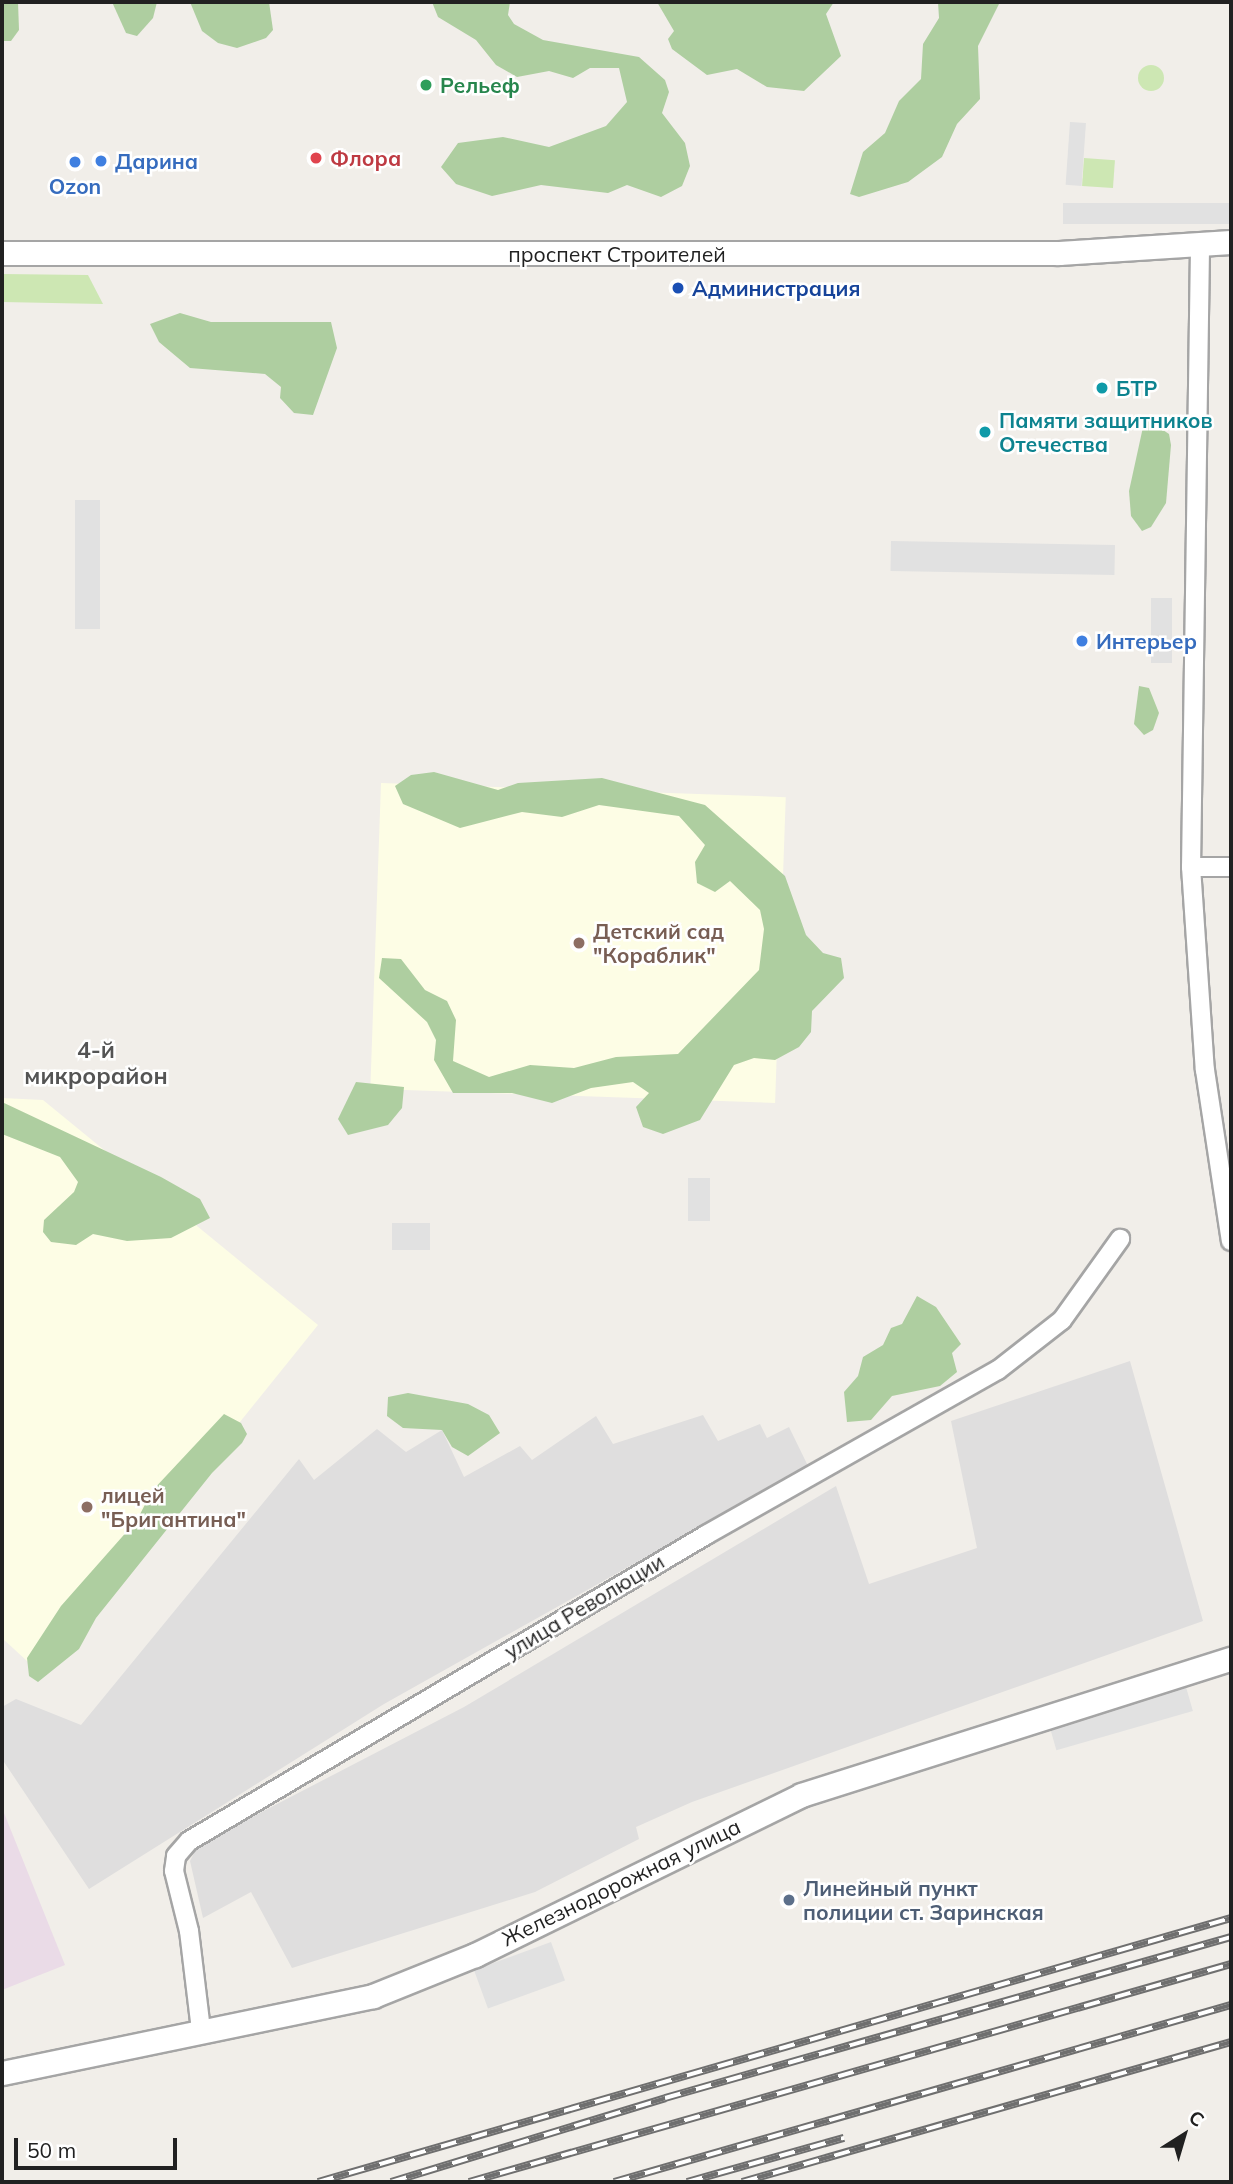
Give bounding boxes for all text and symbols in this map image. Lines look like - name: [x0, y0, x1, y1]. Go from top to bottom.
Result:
- place label: Рельеф: [440, 72, 520, 98]
- marker: Рельеф: [418, 77, 434, 93]
- place label: Флора: [330, 145, 401, 171]
- place label: Дарина: [115, 148, 198, 174]
- marker: Флора: [308, 150, 324, 166]
- marker: Дарина: [93, 153, 109, 169]
- marker: Ozon: [67, 154, 83, 170]
- place label: Ozon: [49, 173, 101, 199]
- street label: проспект Строителей: [508, 241, 726, 267]
- place label: Администрация: [692, 275, 860, 301]
- marker: Администрация: [670, 280, 686, 296]
- place label: БТР: [1116, 375, 1157, 401]
- marker: БТР: [1094, 380, 1110, 396]
- place label: Памяти защитников Отечества: [999, 407, 1213, 457]
- marker: Памяти защитников Отечества: [977, 424, 993, 440]
- place label: Интерьер: [1096, 628, 1197, 654]
- marker: Интерьер: [1074, 633, 1090, 649]
- place label: Детский сад "Кораблик": [593, 918, 724, 968]
- marker: Детский сад "Кораблик": [571, 935, 587, 951]
- district label: 4-й микрорайон: [24, 1036, 168, 1090]
- place label: лицей "Бригантина": [101, 1482, 246, 1532]
- marker: лицей "Бригантина": [79, 1499, 95, 1515]
- street label: улица Революции: [500, 1548, 668, 1664]
- street label: Железнодорожная улица: [498, 1813, 744, 1951]
- place label: Линейный пункт полиции ст. Заринская: [803, 1875, 1044, 1925]
- marker: Линейный пункт полиции ст. Заринская: [781, 1892, 797, 1908]
- north arrow: [1149, 2100, 1219, 2170]
- text: С: [1184, 2105, 1209, 2132]
- scale bar: [18, 2124, 180, 2168]
- text: 50 m: [27, 2137, 76, 2163]

